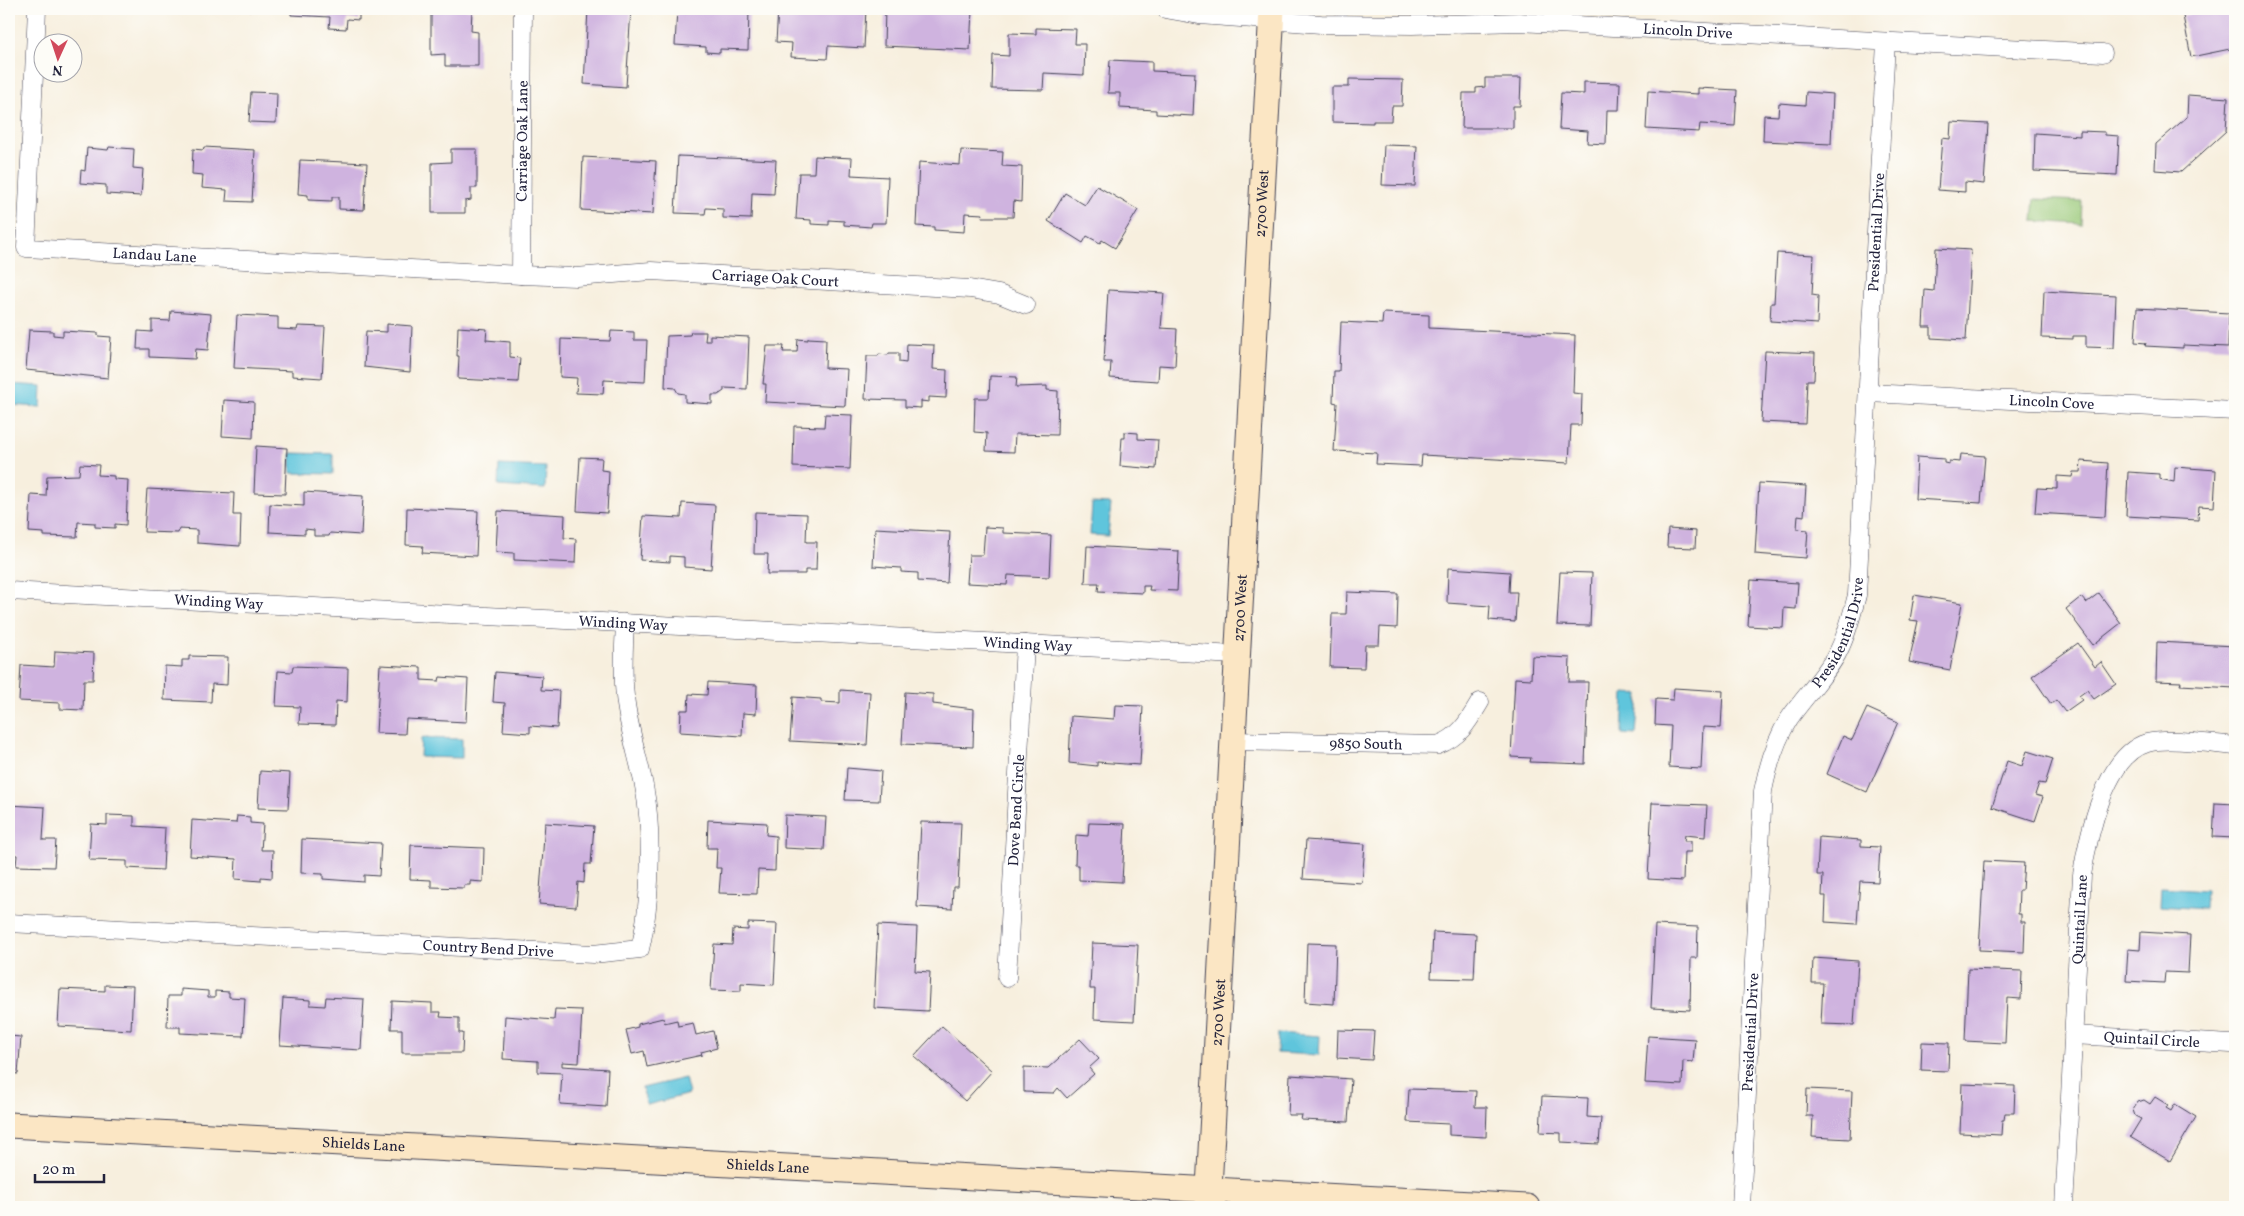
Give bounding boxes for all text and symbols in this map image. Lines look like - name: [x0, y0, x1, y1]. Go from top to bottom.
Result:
- street label: Lincoln Drive: [1642, 20, 1733, 45]
- north arrow: [32, 32, 82, 82]
- text: N: [52, 60, 63, 79]
- street label: Carriage Oak Lane: [513, 80, 534, 202]
- street label: 2700 West: [1251, 169, 1275, 238]
- street label: Presidential Drive: [1864, 172, 1891, 292]
- street label: Landau Lane: [112, 244, 197, 269]
- street label: Carriage Oak Court: [711, 265, 840, 294]
- street label: Lincoln Cove: [2009, 391, 2095, 416]
- street label: 2700 West: [1229, 573, 1254, 642]
- street label: Presidential Drive: [1808, 577, 1870, 693]
- street label: Winding Way: [173, 591, 264, 616]
- street label: Winding Way: [578, 612, 668, 637]
- street label: Winding Way: [982, 633, 1073, 658]
- street label: 9850 South: [1329, 734, 1403, 756]
- street label: Dove Bend Circle: [1004, 754, 1031, 867]
- street label: Quintail Lane: [2068, 874, 2094, 965]
- street label: Country Bend Drive: [422, 936, 554, 964]
- street label: Presidential Drive: [1738, 972, 1765, 1092]
- street label: 2700 West: [1208, 978, 1232, 1047]
- street label: Quintail Circle: [2103, 1028, 2200, 1054]
- street label: Shields Lane: [321, 1133, 406, 1158]
- scale bar: [35, 1151, 104, 1183]
- street label: Shields Lane: [726, 1155, 810, 1180]
- text: 20 m: [42, 1160, 75, 1181]

